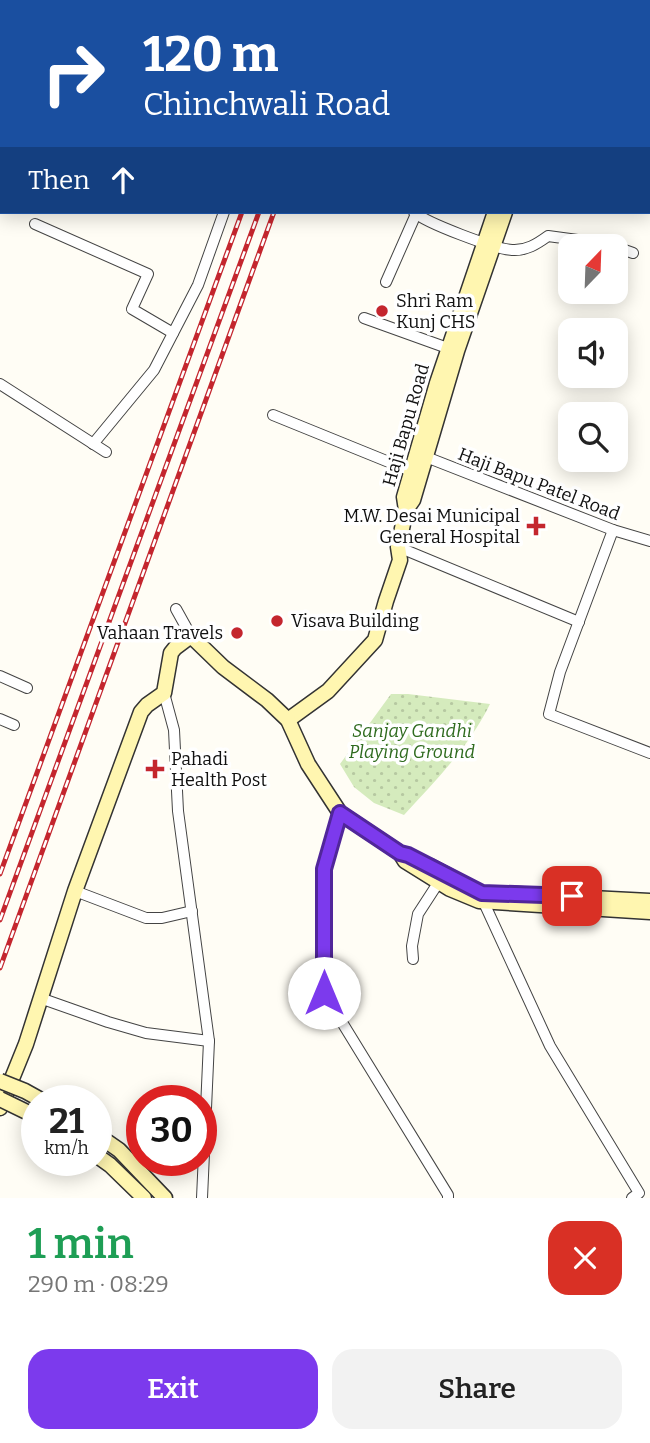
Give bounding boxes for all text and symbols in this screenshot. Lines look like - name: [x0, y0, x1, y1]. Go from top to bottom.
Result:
- text: 120 m: [143, 25, 278, 84]
- icon: right: [28, 28, 119, 119]
- text: Chinchwali Road: [143, 85, 390, 123]
- icon: ahead: [104, 161, 142, 199]
- text: Then: [28, 165, 90, 196]
- north arrow: [558, 234, 628, 304]
- map controls: [558, 234, 628, 472]
- place label: Shri Ram Kunj CHS: [396, 290, 476, 333]
- marker: Shri Ram Kunj CHS: [374, 303, 390, 319]
- button: sound: [558, 318, 628, 388]
- street label: Haji Bapu Road: [378, 361, 434, 489]
- button: search: [558, 402, 628, 472]
- street label: Haji Bapu Patel Road: [455, 443, 623, 525]
- place label: M.W. Desai Municipal General Hospital: [343, 505, 520, 548]
- marker: M.W. Desai Municipal General Hospital: [526, 516, 546, 536]
- place label: Visava Building: [291, 610, 419, 632]
- marker: Visava Building: [269, 613, 285, 629]
- place label: Vahaan Travels: [97, 622, 223, 644]
- marker: Vahaan Travels: [229, 625, 245, 641]
- park label: Sanjay Gandhi Playing Ground: [349, 720, 476, 763]
- place label: Pahadi Health Post: [171, 748, 267, 791]
- marker: Pahadi Health Post: [145, 759, 165, 779]
- pin: [542, 866, 602, 926]
- icon: arrive: [553, 877, 591, 915]
- position arrow: [287, 956, 361, 1030]
- speed limit sign: 30: [126, 1085, 217, 1176]
- text: 21: [49, 1100, 84, 1142]
- text: km/h: [44, 1137, 89, 1159]
- text: 1 min: [28, 1219, 134, 1269]
- button: close: [548, 1221, 622, 1295]
- text: 290 m · 08:29: [28, 1270, 169, 1298]
- button: Exit: [28, 1349, 318, 1429]
- button: Share: [332, 1349, 622, 1429]

